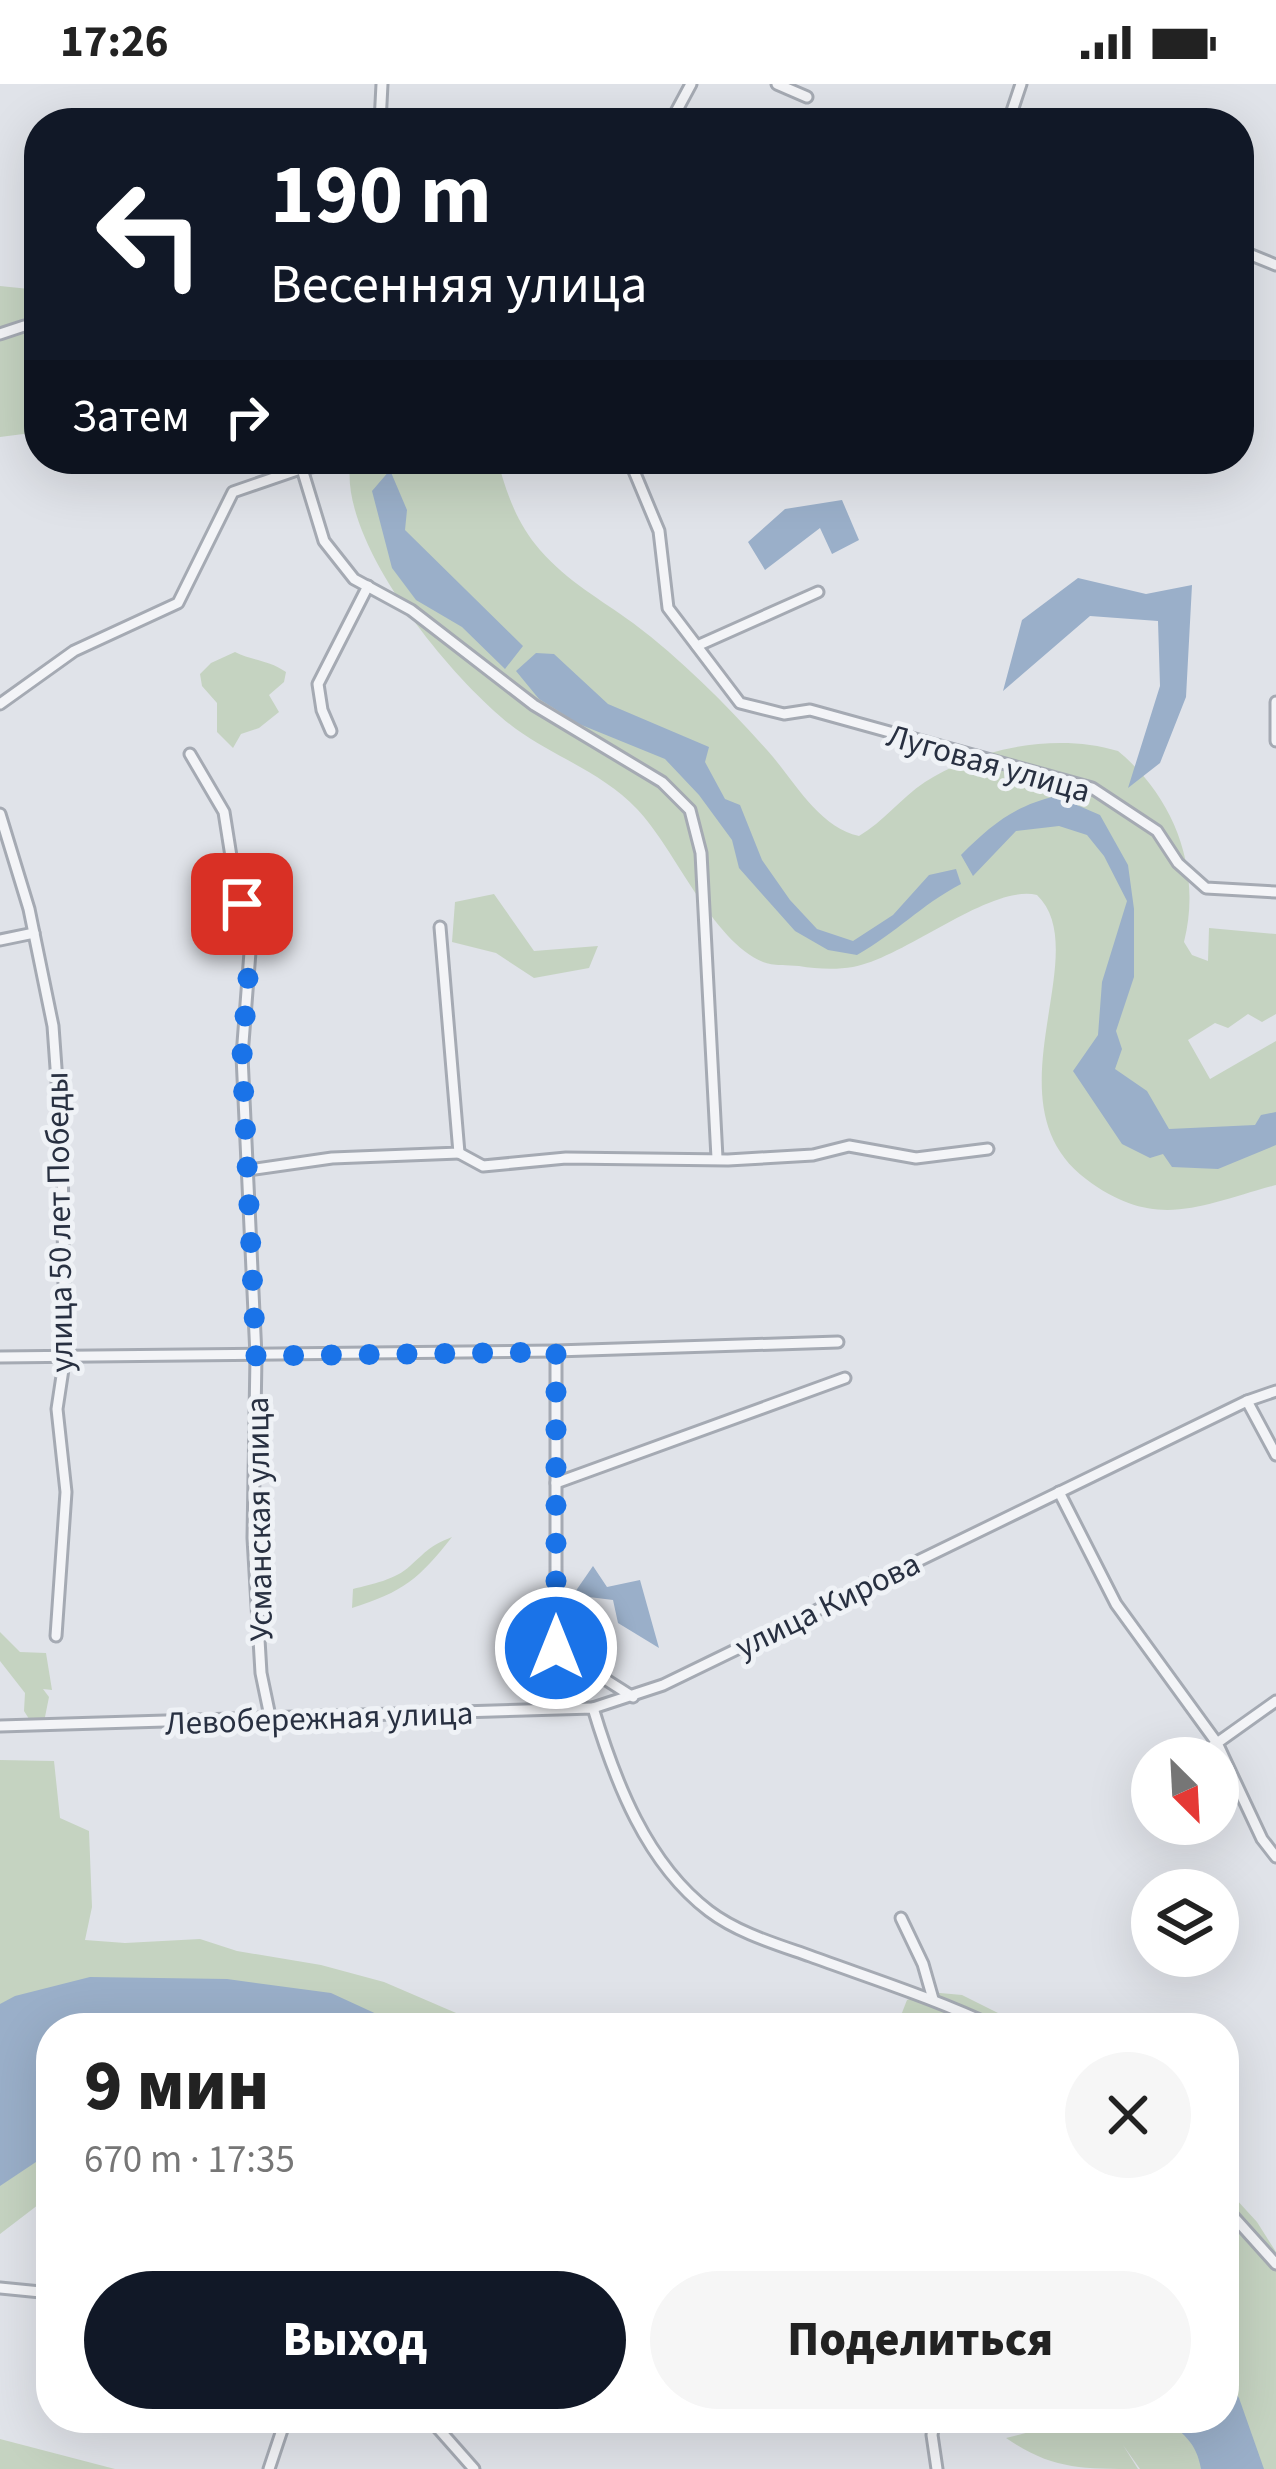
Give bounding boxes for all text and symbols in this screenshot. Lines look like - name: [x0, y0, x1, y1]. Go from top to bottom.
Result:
- text: 17:26: [60, 10, 169, 74]
- text: 190 m: [270, 136, 492, 256]
- icon: left: [72, 156, 228, 312]
- text: Весенняя улица: [270, 247, 647, 324]
- icon: right: [214, 384, 280, 450]
- text: Затем: [72, 385, 190, 449]
- street label: Луговая улица: [881, 712, 1096, 815]
- pin: [191, 853, 293, 955]
- icon: arrive: [209, 871, 275, 937]
- street label: улица 50 лет Победы: [33, 1071, 86, 1373]
- street label: Усманская улица: [234, 1396, 285, 1642]
- street label: улица Кирова: [727, 1540, 928, 1670]
- position arrow: [493, 1585, 619, 1711]
- street label: Левобережная улица: [164, 1690, 474, 1747]
- north arrow: [1131, 1737, 1239, 1845]
- map controls: [1131, 1737, 1239, 1977]
- button: layers: [1131, 1869, 1239, 1977]
- text: 9 мин: [84, 2035, 269, 2138]
- button: close: [1065, 2052, 1191, 2178]
- text: 670 m · 17:35: [84, 2132, 295, 2188]
- button: Выход: [84, 2271, 626, 2409]
- button: Поделиться: [650, 2271, 1191, 2409]

